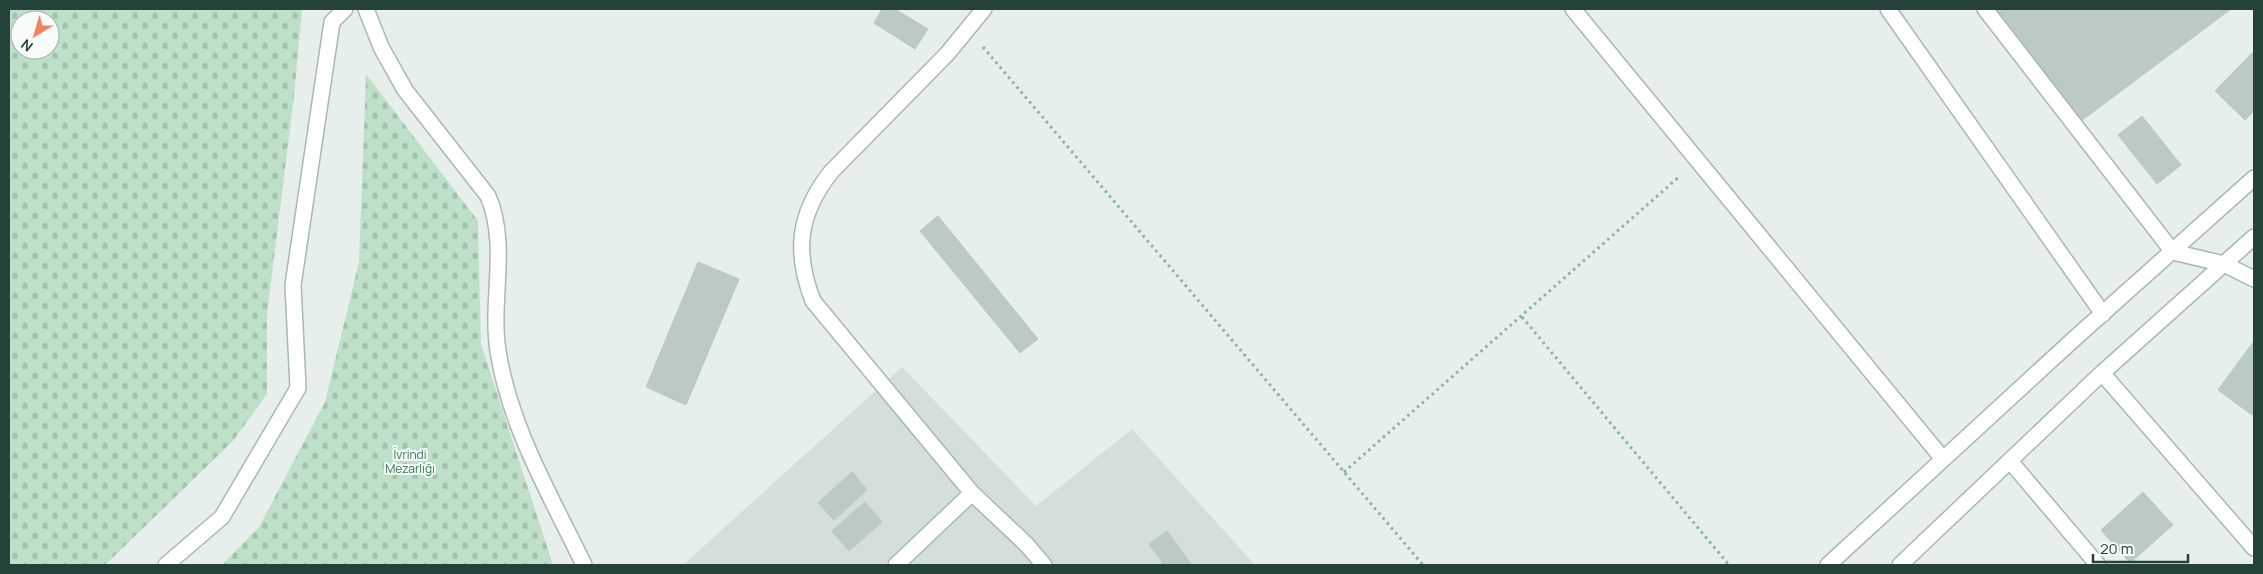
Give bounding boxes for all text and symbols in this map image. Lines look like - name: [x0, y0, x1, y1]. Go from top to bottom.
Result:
- north arrow: [10, 10, 60, 60]
- text: N: [17, 35, 37, 56]
- park label: İvrindi Mezarlığı: [385, 446, 435, 477]
- scale bar: [2093, 532, 2188, 564]
- text: 20 m: [2100, 538, 2133, 559]

